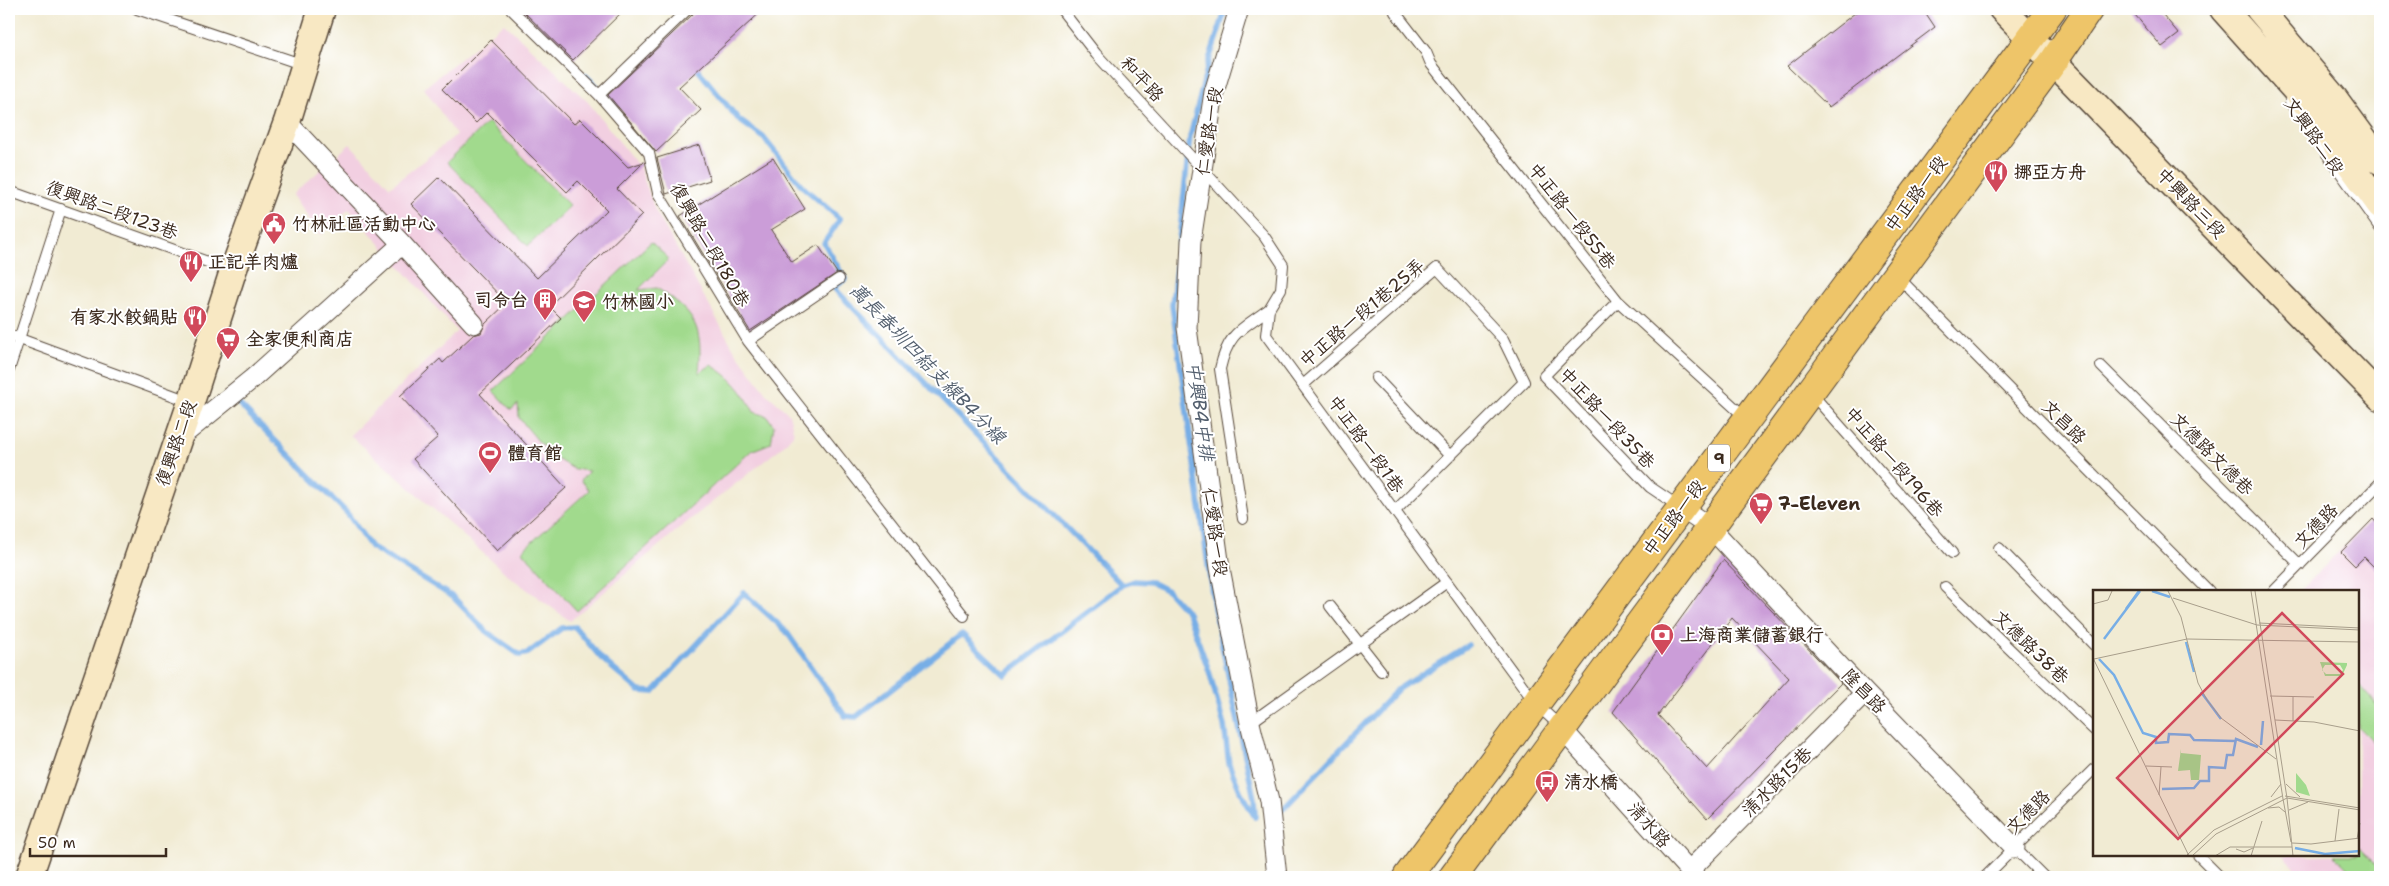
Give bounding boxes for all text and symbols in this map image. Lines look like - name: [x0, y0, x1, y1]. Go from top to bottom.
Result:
- street label: 和平路: [1115, 51, 1169, 107]
- street label: 仁愛路一段: [1190, 85, 1228, 177]
- street label: 文興路二段: [2278, 92, 2350, 180]
- street label: 中正路一段: [1879, 151, 1953, 237]
- street label: 中正路一段55巷: [1523, 158, 1621, 274]
- restaurant icon: 挪亞方舟: [1983, 159, 2009, 193]
- place label: 挪亞方舟: [2014, 160, 2086, 184]
- street label: 中興路三段: [2151, 162, 2231, 244]
- street label: 復興路二段123巷: [43, 175, 181, 245]
- street label: 復興路二段180巷: [665, 178, 755, 312]
- public building icon: 竹林社區活動中心: [261, 211, 287, 245]
- place label: 竹林社區活動中心: [292, 212, 436, 236]
- restaurant icon: 正記羊肉爐: [178, 249, 204, 283]
- place label: 正記羊肉爐: [208, 250, 299, 274]
- street label: 中正路一段1巷25弄: [1294, 253, 1430, 373]
- water label: 萬長春圳四結支線B4分線: [844, 278, 1012, 450]
- building icon: 司令台: [532, 287, 558, 321]
- place label: 司令台: [474, 288, 528, 312]
- school or university icon: 竹林國小: [571, 289, 597, 323]
- place label: 竹林國小: [602, 290, 674, 314]
- restaurant icon: 有家水餃鍋貼: [182, 304, 208, 338]
- place label: 有家水餃鍋貼: [70, 305, 178, 329]
- supermarket icon: 全家便利商店: [215, 326, 241, 360]
- place label: 全家便利商店: [246, 327, 354, 351]
- water label: 中興B4中排: [1181, 360, 1220, 464]
- street label: 中正路一段35巷: [1554, 362, 1660, 474]
- street label: 中正路一段1巷: [1322, 390, 1410, 498]
- street label: 文昌路: [2036, 394, 2092, 450]
- street label: 復興路二段: [150, 397, 202, 489]
- street label: 中正路一段196巷: [1839, 401, 1949, 523]
- street label: 文德路文德巷: [2165, 407, 2259, 501]
- sports icon: 體育館: [477, 440, 503, 474]
- place label: 體育館: [508, 441, 562, 465]
- road number: 9: [1708, 444, 1730, 472]
- street label: 中正路一段: [1637, 475, 1711, 561]
- street label: 仁愛路一段: [1197, 486, 1233, 578]
- supermarket icon: 7-Eleven: [1748, 491, 1774, 525]
- place label: 7-Eleven: [1778, 492, 1860, 516]
- street label: 文德路: [2289, 498, 2343, 554]
- inset map: [2093, 590, 2359, 856]
- street label: 文德路38巷: [1988, 605, 2074, 689]
- bank icon: 上海商業儲蓄銀行: [1649, 622, 1675, 656]
- place label: 上海商業儲蓄銀行: [1680, 623, 1824, 647]
- street label: 隆昌路: [1837, 663, 1891, 719]
- street label: 清水路15巷: [1737, 742, 1817, 822]
- bus stop icon: 清水橋: [1534, 769, 1560, 803]
- place label: 清水橋: [1564, 770, 1618, 794]
- street label: 文德路: [2000, 784, 2056, 840]
- street label: 清水路: [1622, 797, 1676, 853]
- scale bar: [30, 826, 166, 858]
- text: 50 m: [38, 833, 76, 853]

